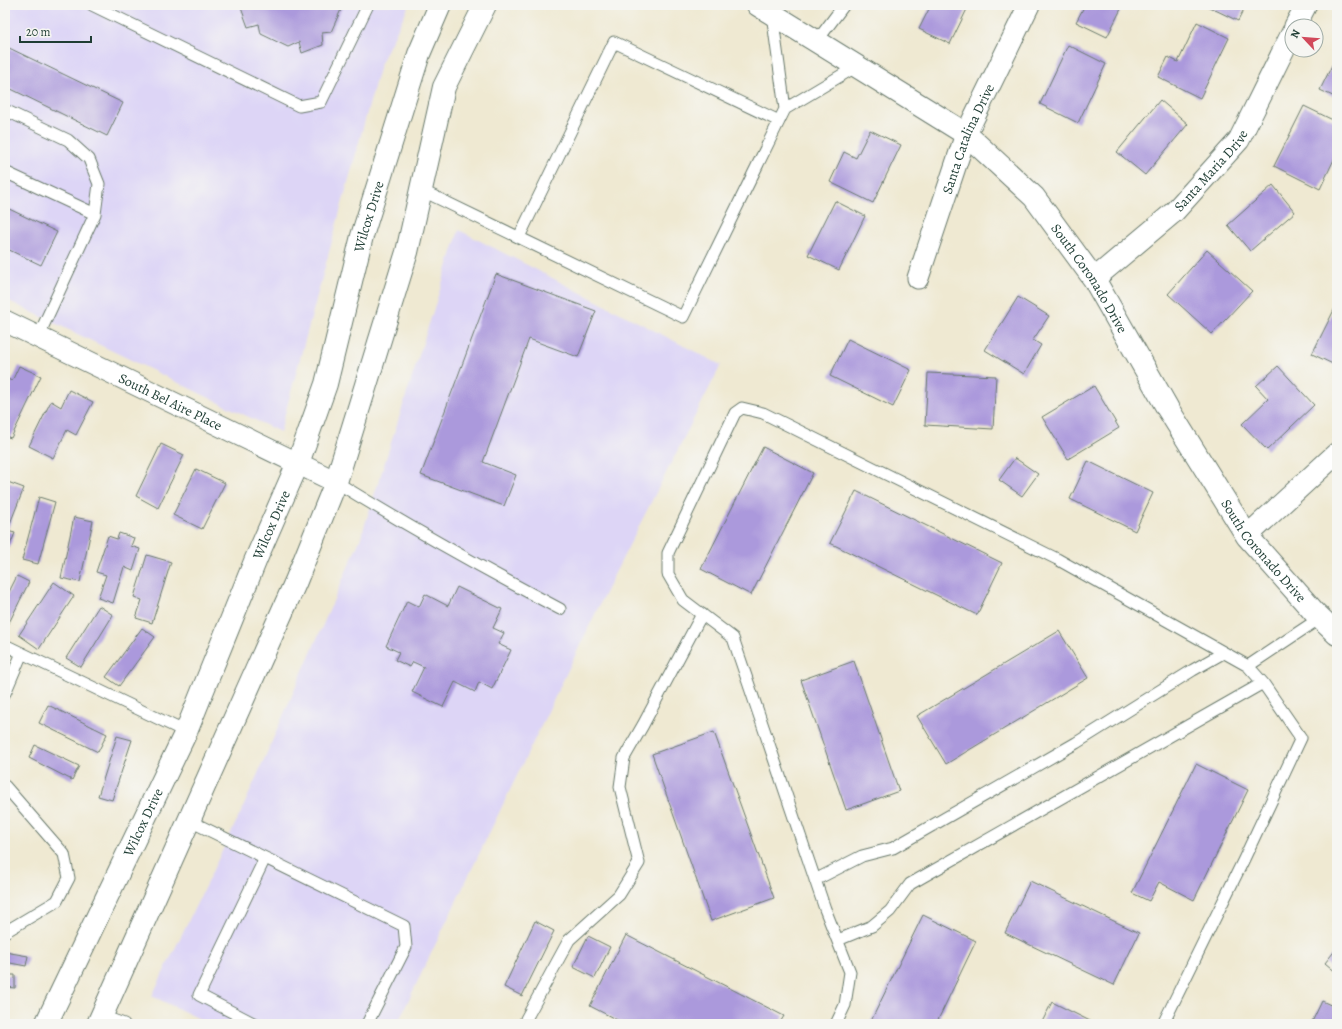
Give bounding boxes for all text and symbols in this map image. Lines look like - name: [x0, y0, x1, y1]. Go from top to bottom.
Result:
- scale bar: [20, 18, 91, 44]
- north arrow: [1284, 18, 1324, 58]
- text: 20 m: [26, 24, 50, 40]
- text: N: [1287, 27, 1304, 41]
- street label: Santa Catalina Drive: [937, 80, 999, 196]
- street label: Santa Maria Drive: [1170, 126, 1252, 216]
- street label: Wilcox Drive: [349, 179, 388, 255]
- street label: South Coronado Drive: [1047, 220, 1132, 336]
- street label: South Bel Aire Place: [115, 368, 225, 435]
- street label: Wilcox Drive: [247, 487, 294, 563]
- street label: South Coronado Drive: [1217, 495, 1311, 606]
- street label: Wilcox Drive: [118, 785, 167, 860]

